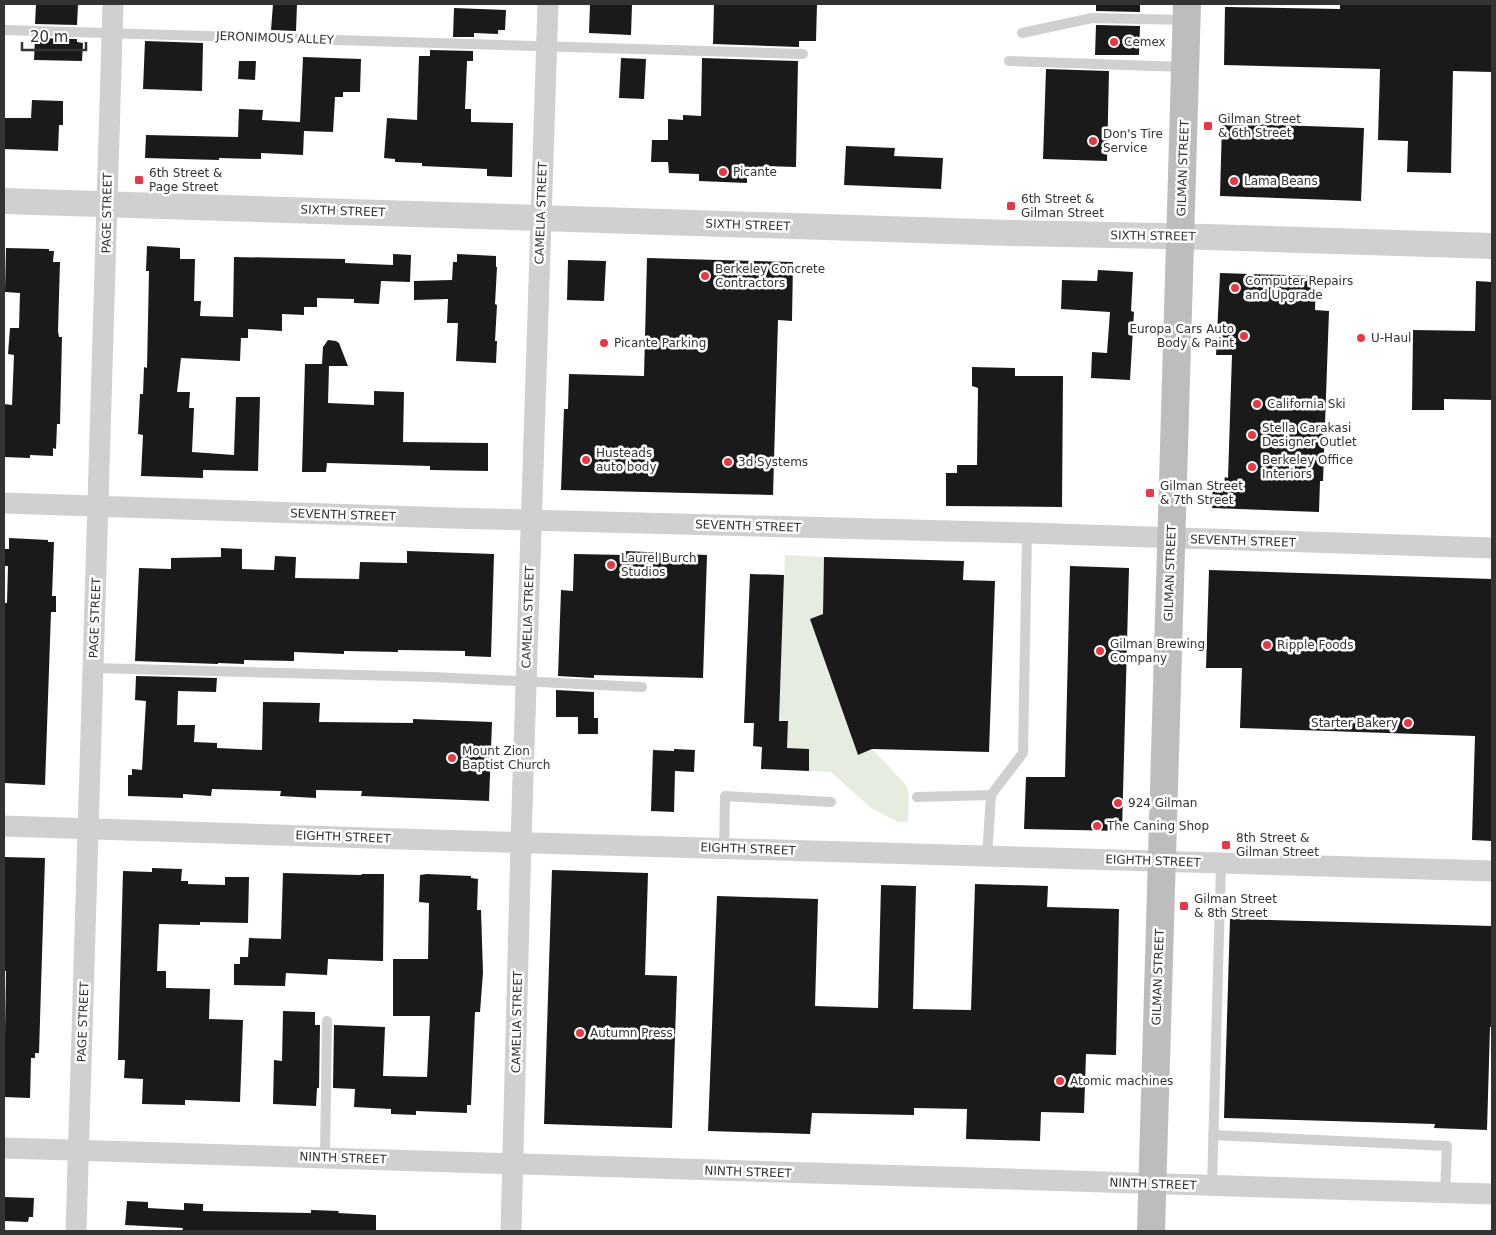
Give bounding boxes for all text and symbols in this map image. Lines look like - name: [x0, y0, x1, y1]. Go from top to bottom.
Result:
- scale bar: [22, 20, 86, 52]
- text: 20 m: [30, 28, 68, 46]
- street label: JERONIMOUS ALLEY: [215, 29, 335, 47]
- place label: Cemex: [1124, 35, 1166, 49]
- marker: Cemex: [1108, 36, 1120, 48]
- place label: Gilman Street & 6th Street: [1218, 112, 1301, 140]
- street label: GILMAN STREET: [1174, 119, 1192, 217]
- marker: Gilman Street & 6th Street: [1202, 120, 1214, 132]
- place label: Don's Tire Service: [1103, 127, 1163, 155]
- marker: Don's Tire Service: [1087, 135, 1099, 147]
- street label: CAMELIA STREET: [532, 161, 550, 264]
- place label: Picante: [733, 165, 777, 179]
- place label: 6th Street & Page Street: [149, 166, 222, 194]
- marker: Picante: [717, 166, 729, 178]
- street label: PAGE STREET: [99, 172, 115, 254]
- marker: 6th Street & Page Street: [133, 174, 145, 186]
- place label: Lama Beans: [1244, 174, 1318, 188]
- marker: Lama Beans: [1228, 175, 1240, 187]
- place label: 6th Street & Gilman Street: [1021, 192, 1104, 220]
- marker: 6th Street & Gilman Street: [1005, 200, 1017, 212]
- street label: SIXTH STREET: [300, 203, 386, 220]
- street label: SIXTH STREET: [705, 217, 791, 234]
- street label: SIXTH STREET: [1110, 228, 1196, 244]
- place label: Berkeley Concrete Contractors: [715, 262, 825, 290]
- marker: Berkeley Concrete Contractors: [699, 270, 711, 282]
- place label: Computer Repairs and Upgrade: [1245, 274, 1353, 302]
- marker: Computer Repairs and Upgrade: [1229, 282, 1241, 294]
- place label: Europa Cars Auto Body & Paint: [1129, 322, 1234, 350]
- marker: Europa Cars Auto Body & Paint: [1238, 330, 1250, 342]
- place label: U-Haul: [1371, 331, 1411, 345]
- marker: U-Haul: [1355, 332, 1367, 344]
- place label: Picante Parking: [614, 336, 706, 350]
- marker: Picante Parking: [598, 337, 610, 349]
- place label: California Ski: [1267, 397, 1346, 411]
- marker: California Ski: [1251, 398, 1263, 410]
- place label: Stella Carakasi Designer Outlet: [1262, 421, 1357, 449]
- marker: Stella Carakasi Designer Outlet: [1246, 429, 1258, 441]
- place label: Husteads auto body: [596, 446, 657, 474]
- place label: Berkeley Office Interiors: [1262, 453, 1353, 481]
- marker: Husteads auto body: [580, 454, 592, 466]
- place label: 3d Systems: [738, 455, 808, 469]
- marker: 3d Systems: [722, 456, 734, 468]
- marker: Berkeley Office Interiors: [1246, 461, 1258, 473]
- place label: Gilman Street & 7th Street: [1160, 479, 1243, 507]
- marker: Gilman Street & 7th Street: [1144, 487, 1156, 499]
- street label: SEVENTH STREET: [290, 506, 397, 524]
- street label: SEVENTH STREET: [695, 517, 802, 535]
- street label: GILMAN STREET: [1161, 524, 1179, 622]
- street label: SEVENTH STREET: [1190, 532, 1297, 550]
- place label: Laurel Burch Studios: [621, 551, 697, 579]
- marker: Laurel Burch Studios: [605, 559, 617, 571]
- street label: CAMELIA STREET: [519, 565, 537, 668]
- street label: PAGE STREET: [87, 577, 103, 659]
- place label: Gilman Brewing Company: [1110, 637, 1205, 665]
- place label: Ripple Foods: [1277, 638, 1353, 652]
- marker: Ripple Foods: [1261, 639, 1273, 651]
- marker: Gilman Brewing Company: [1094, 645, 1106, 657]
- place label: Starter Bakery: [1311, 716, 1398, 730]
- marker: Starter Bakery: [1402, 717, 1414, 729]
- place label: Mount Zion Baptist Church: [462, 744, 550, 772]
- marker: Mount Zion Baptist Church: [446, 752, 458, 764]
- place label: 924 Gilman: [1128, 796, 1197, 810]
- marker: 924 Gilman: [1112, 797, 1124, 809]
- place label: The Caning Shop: [1106, 819, 1209, 833]
- marker: The Caning Shop: [1091, 820, 1103, 832]
- street label: EIGHTH STREET: [295, 828, 392, 846]
- place label: 8th Street & Gilman Street: [1236, 831, 1319, 859]
- marker: 8th Street & Gilman Street: [1220, 839, 1232, 851]
- street label: EIGHTH STREET: [700, 840, 797, 858]
- street label: EIGHTH STREET: [1105, 852, 1202, 870]
- place label: Gilman Street & 8th Street: [1194, 892, 1277, 920]
- marker: Gilman Street & 8th Street: [1178, 900, 1190, 912]
- street label: GILMAN STREET: [1149, 928, 1167, 1026]
- street label: CAMELIA STREET: [509, 970, 525, 1073]
- street label: PAGE STREET: [75, 981, 91, 1063]
- place label: Autumn Press: [590, 1026, 673, 1040]
- marker: Autumn Press: [574, 1027, 586, 1039]
- place label: Atomic machines: [1070, 1074, 1173, 1088]
- marker: Atomic machines: [1054, 1075, 1066, 1087]
- street label: NINTH STREET: [299, 1149, 388, 1167]
- street label: NINTH STREET: [704, 1163, 793, 1181]
- street label: NINTH STREET: [1109, 1175, 1198, 1193]

